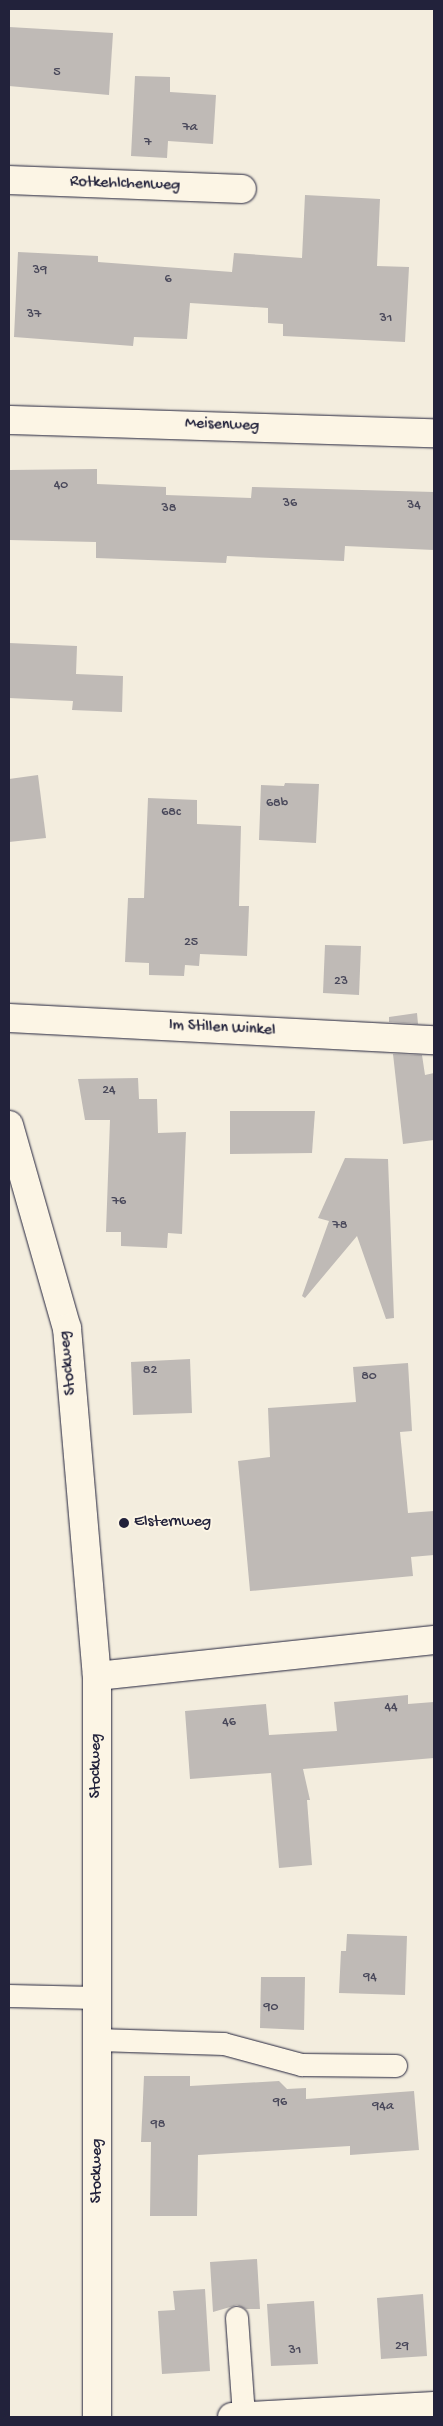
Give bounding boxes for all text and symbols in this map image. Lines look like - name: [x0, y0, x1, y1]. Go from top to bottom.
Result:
- house number: 5: [53, 65, 61, 81]
- house number: 7a: [182, 120, 198, 136]
- house number: 7: [144, 135, 152, 151]
- street label: Rotkehlchenweg: [70, 173, 180, 197]
- house number: 39: [33, 263, 47, 279]
- house number: 6: [164, 272, 172, 288]
- house number: 37: [27, 307, 41, 323]
- house number: 31: [380, 311, 392, 327]
- street label: Meisenweg: [185, 415, 259, 437]
- house number: 40: [54, 478, 68, 494]
- house number: 36: [283, 496, 297, 512]
- house number: 34: [407, 498, 421, 514]
- house number: 38: [162, 501, 176, 517]
- house number: 68b: [266, 796, 288, 812]
- house number: 68c: [161, 805, 181, 821]
- house number: 25: [184, 935, 198, 951]
- house number: 23: [334, 974, 348, 990]
- street label: Im Stillen Winkel: [168, 1017, 276, 1041]
- house number: 24: [102, 1083, 116, 1099]
- house number: 76: [112, 1194, 126, 1210]
- house number: 78: [333, 1218, 347, 1234]
- street label: Stockweg: [56, 1330, 82, 1396]
- house number: 82: [143, 1363, 157, 1379]
- house number: 80: [361, 1369, 377, 1385]
- place label: Elsternweg: [134, 1513, 211, 1533]
- marker: Elsternweg: [118, 1517, 130, 1529]
- house number: 44: [384, 1700, 398, 1716]
- house number: 46: [222, 1715, 236, 1731]
- street label: Stockweg: [87, 1734, 107, 1798]
- house number: 94: [363, 1970, 377, 1986]
- house number: 90: [264, 2000, 278, 2016]
- house number: 96: [273, 2095, 287, 2111]
- house number: 94a: [372, 2099, 394, 2115]
- house number: 98: [151, 2117, 165, 2133]
- street label: Stockweg: [88, 2139, 108, 2203]
- house number: 29: [395, 2339, 409, 2355]
- house number: 31: [289, 2343, 301, 2359]

